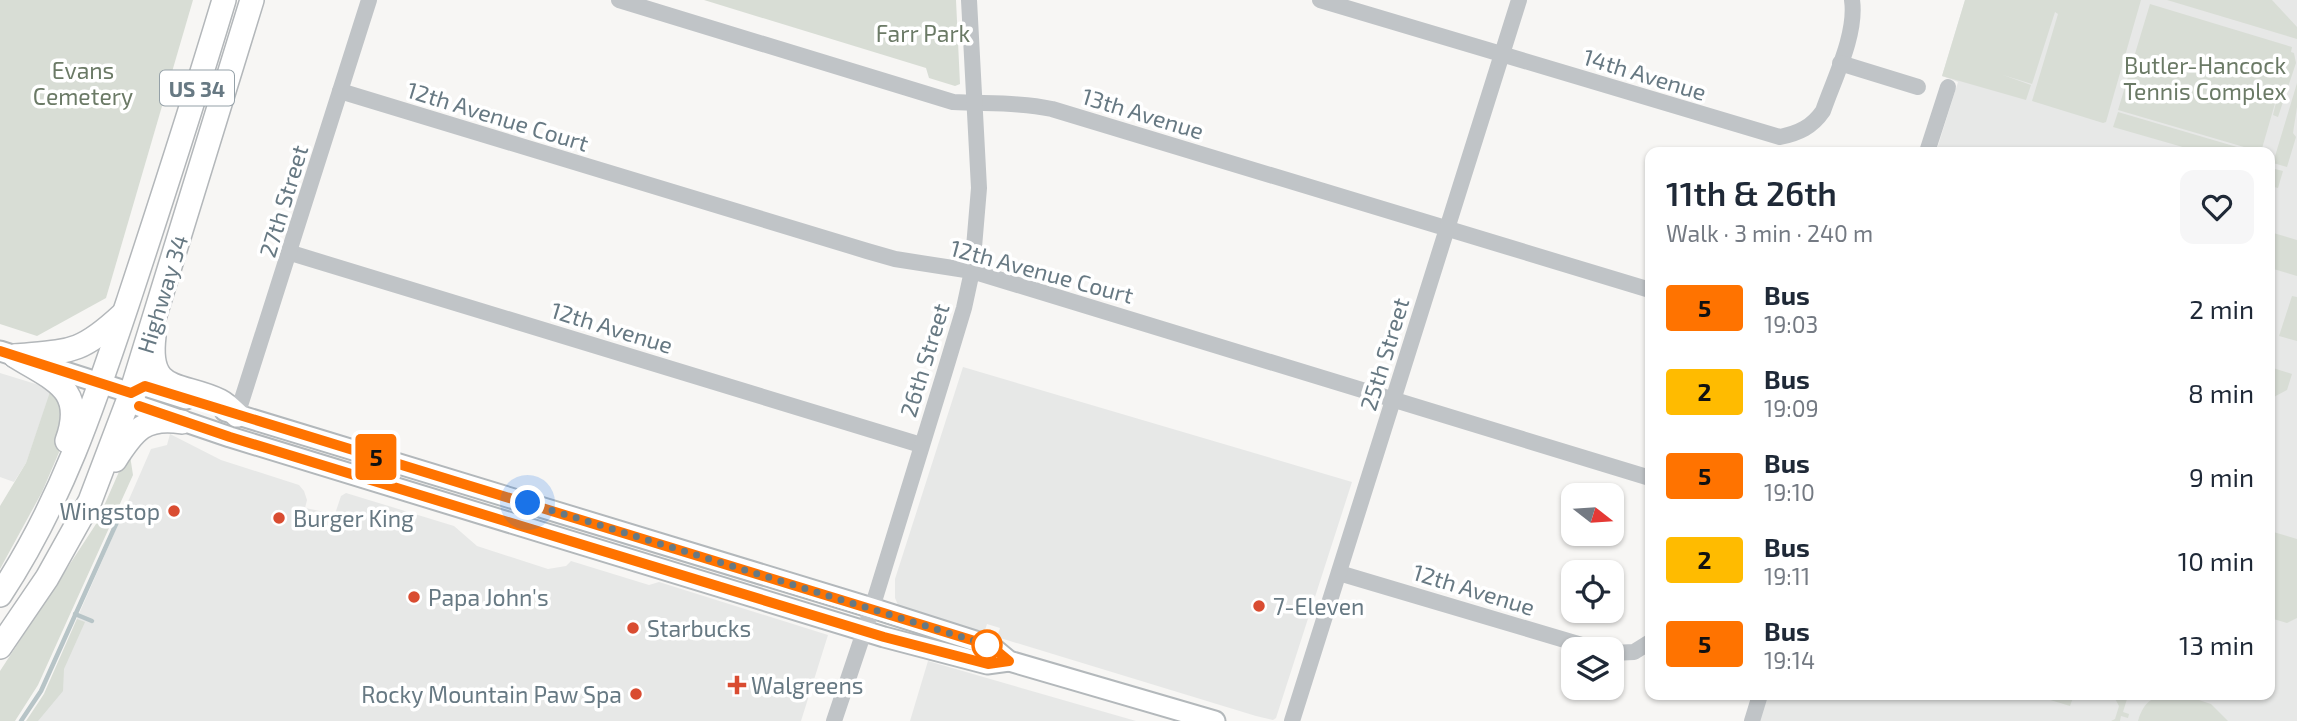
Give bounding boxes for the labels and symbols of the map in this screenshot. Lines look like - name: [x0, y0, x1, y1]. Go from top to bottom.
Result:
- park label: Farr Park: [876, 19, 971, 47]
- street label: 14th Avenue: [1580, 42, 1710, 106]
- park label: Butler-Hancock Tennis Complex: [2123, 51, 2287, 105]
- park label: Evans Cemetery: [33, 56, 133, 110]
- road number: US 34: [160, 70, 234, 106]
- street label: 12th Avenue Court: [404, 75, 592, 157]
- street label: 13th Avenue: [1079, 81, 1207, 145]
- street label: 27th Street: [253, 141, 313, 260]
- street label: Highway 34: [131, 231, 193, 357]
- street label: 12th Avenue Court: [947, 233, 1137, 309]
- street label: 25th Street: [1354, 294, 1414, 414]
- street label: 12th Avenue: [548, 295, 676, 359]
- street label: 26th Street: [893, 300, 955, 420]
- line badge: 5: [353, 434, 399, 480]
- north arrow: [1561, 483, 1624, 546]
- your location: [510, 485, 545, 520]
- place label: Wingstop: [59, 497, 160, 525]
- marker: Wingstop: [166, 503, 182, 519]
- place label: Burger King: [293, 504, 414, 532]
- marker: Burger King: [271, 510, 287, 526]
- street label: 12th Avenue: [1410, 557, 1538, 621]
- place label: Papa John's: [428, 583, 549, 611]
- marker: Papa John's: [406, 589, 422, 605]
- place label: 7-Eleven: [1273, 592, 1364, 620]
- marker: 7-Eleven: [1251, 598, 1267, 614]
- place label: Starbucks: [647, 614, 751, 642]
- marker: Starbucks: [625, 620, 641, 636]
- unlabelled marker: [972, 630, 1002, 660]
- place label: Walgreens: [751, 671, 864, 699]
- marker: Walgreens: [729, 677, 745, 693]
- place label: Rocky Mountain Paw Spa: [361, 680, 622, 708]
- marker: Rocky Mountain Paw Spa: [628, 686, 644, 702]

